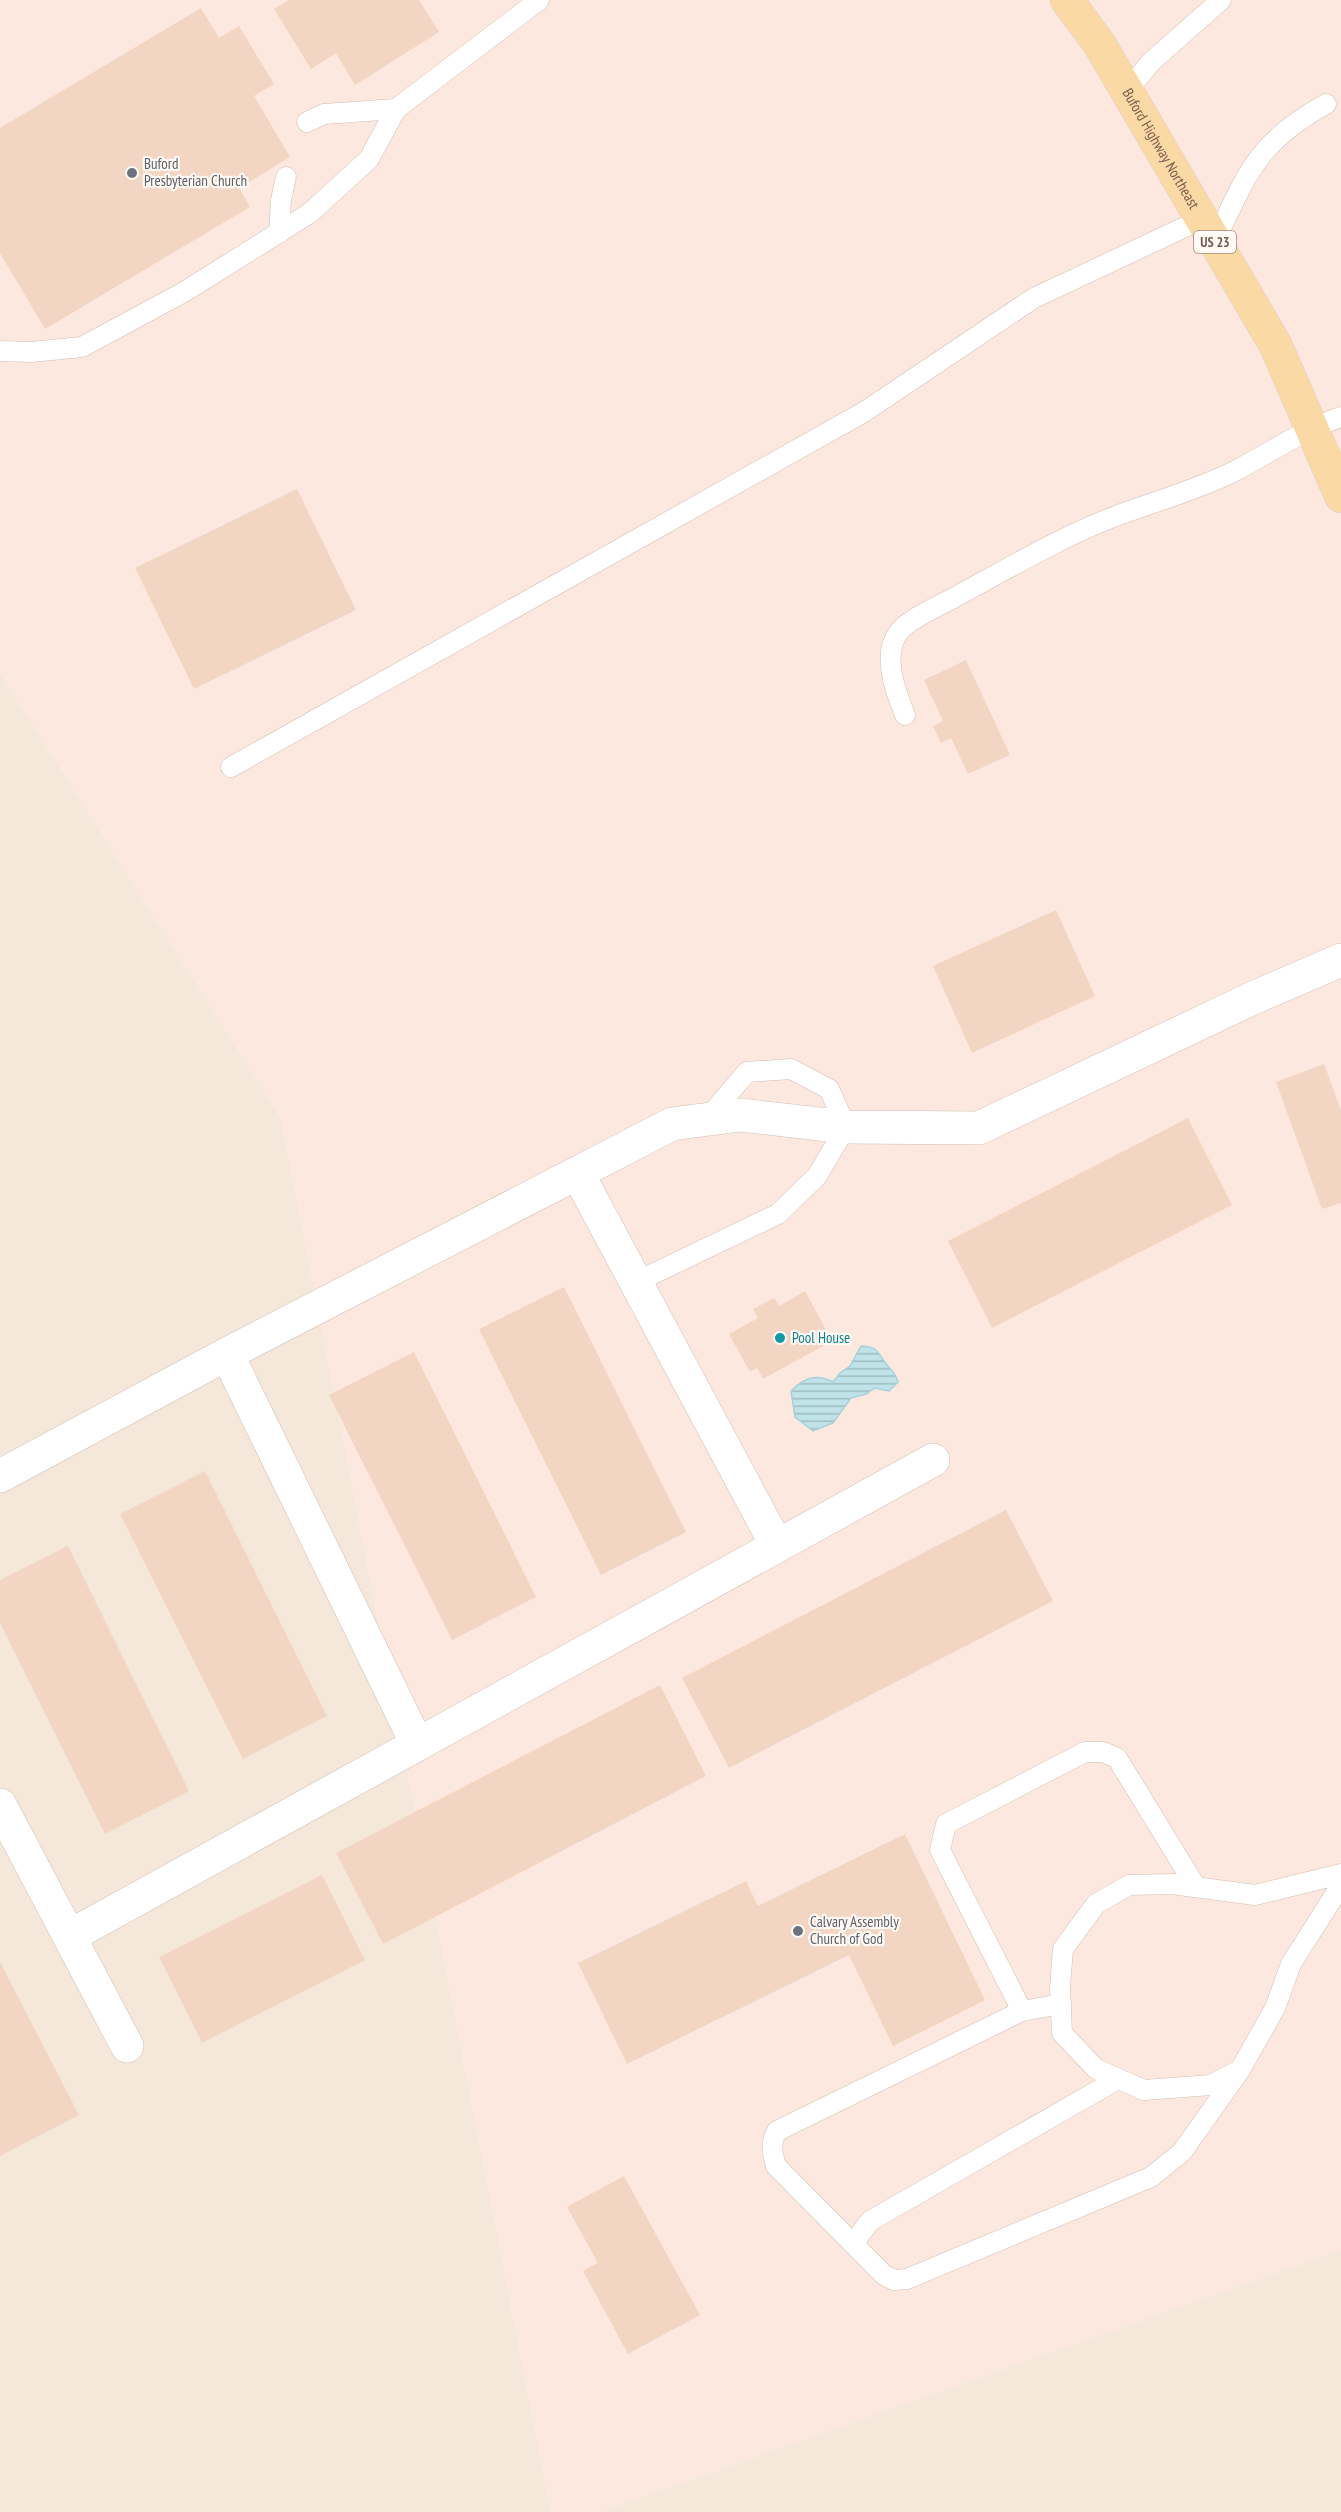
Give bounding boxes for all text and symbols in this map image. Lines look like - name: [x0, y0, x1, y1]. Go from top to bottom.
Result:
- street label: Buford Highway Northeast: [1118, 85, 1204, 212]
- place label: Buford Presbyterian Church: [144, 154, 247, 190]
- marker: Buford Presbyterian Church: [125, 166, 139, 180]
- road number: US 23: [1194, 231, 1236, 253]
- place label: Pool House: [792, 1328, 850, 1347]
- marker: Pool House: [773, 1331, 787, 1345]
- place label: Calvary Assembly Church of God: [810, 1912, 899, 1948]
- marker: Calvary Assembly Church of God: [791, 1924, 805, 1938]

